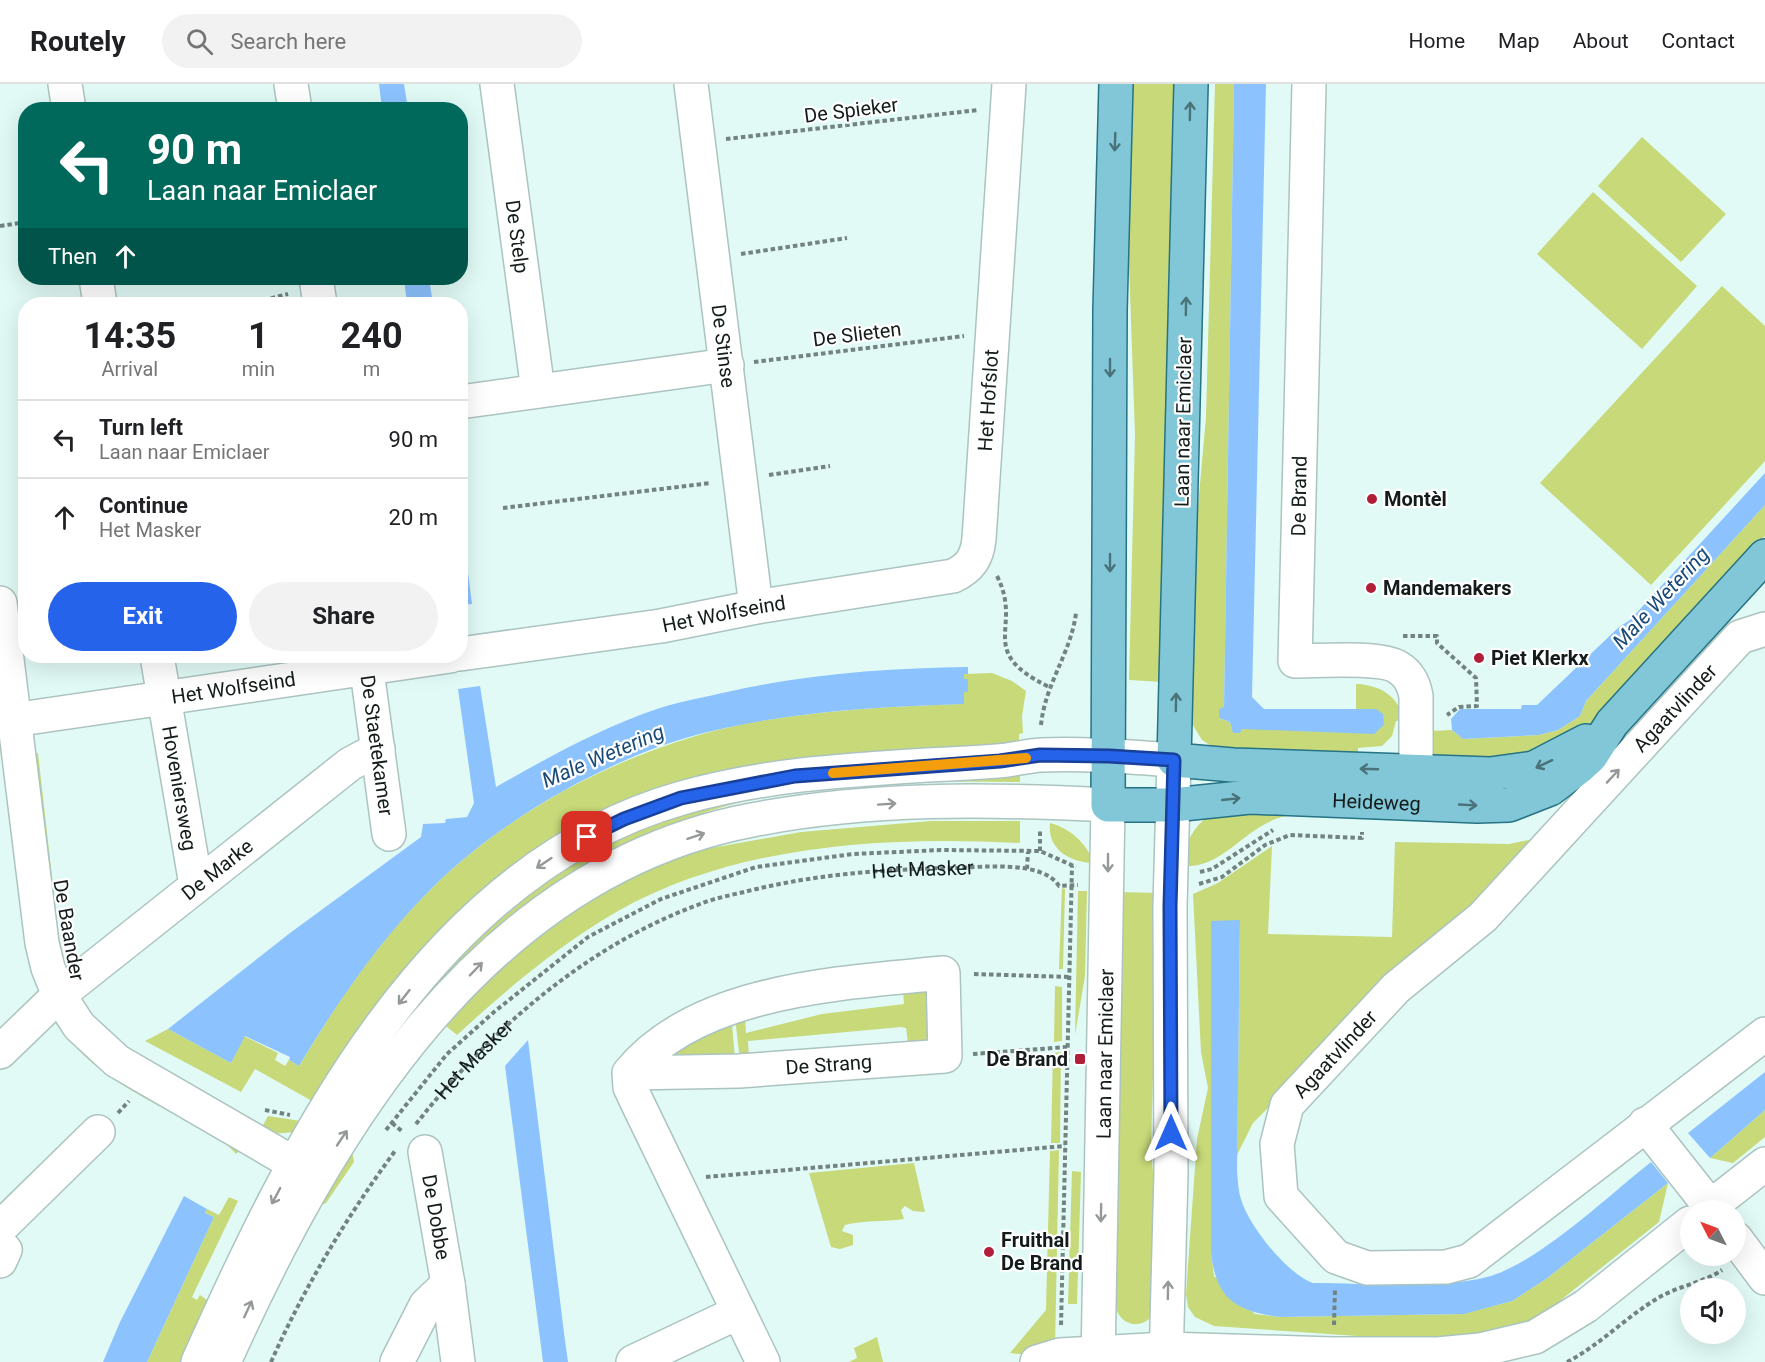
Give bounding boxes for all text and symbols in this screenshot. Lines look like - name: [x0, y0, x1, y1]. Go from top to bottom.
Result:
- search box: [162, 14, 582, 68]
- text: Routely: [30, 25, 126, 58]
- icon: search: [183, 25, 216, 58]
- text: Search here: [231, 29, 346, 54]
- text: Home: [1409, 29, 1465, 53]
- text: Map: [1498, 29, 1540, 53]
- text: About: [1573, 29, 1629, 53]
- text: Contact: [1662, 29, 1735, 53]
- street label: De Spieker: [803, 92, 900, 128]
- one-way arrow: [1184, 101, 1196, 121]
- text: 90 m: [147, 125, 242, 174]
- icon: left: [48, 126, 126, 204]
- one-way arrow: [1109, 132, 1121, 152]
- text: Laan naar Emiclaer: [147, 175, 377, 207]
- street label: De Stelp: [501, 198, 534, 275]
- icon: ahead: [109, 240, 142, 273]
- text: Then: [48, 244, 97, 269]
- one-way arrow: [1180, 296, 1191, 316]
- street label: De Stinse: [706, 303, 741, 389]
- text: 14:35: [83, 315, 176, 357]
- text: 1: [248, 315, 269, 357]
- text: 240: [341, 315, 403, 357]
- street label: De Slieten: [811, 317, 903, 351]
- street label: Laan naar Emiclaer: [1170, 336, 1196, 507]
- street label: Het Hofslot: [973, 349, 1003, 452]
- text: Arrival: [101, 357, 158, 381]
- text: min: [242, 357, 275, 381]
- text: m: [363, 357, 380, 381]
- one-way arrow: [1104, 358, 1116, 378]
- text: Turn left: [99, 415, 183, 440]
- icon: left: [48, 423, 81, 456]
- text: 90 m: [389, 427, 438, 452]
- text: Laan naar Emiclaer: [99, 440, 269, 464]
- street label: De Brand: [1286, 455, 1312, 537]
- place label: Montèl: [1384, 487, 1447, 511]
- marker: Montèl: [1365, 492, 1379, 506]
- text: Continue: [99, 493, 188, 518]
- icon: ahead: [48, 501, 81, 534]
- text: 20 m: [389, 505, 438, 530]
- text: Het Masker: [99, 518, 201, 542]
- water label: Male Wetering: [1608, 542, 1714, 654]
- one-way arrow: [1104, 553, 1115, 573]
- place label: Mandemakers: [1383, 576, 1511, 600]
- marker: Mandemakers: [1364, 581, 1378, 595]
- button: Exit: [48, 582, 237, 651]
- button: Share: [249, 582, 438, 651]
- street label: Het Wolfseind: [660, 591, 787, 637]
- place label: Piet Klerkx: [1491, 646, 1590, 670]
- marker: Piet Klerkx: [1472, 651, 1486, 665]
- street label: Agaatvlinder: [1628, 659, 1722, 757]
- street label: Het Wolfseind: [170, 667, 297, 709]
- street label: De Staetekamer: [356, 673, 398, 817]
- one-way arrow: [1170, 692, 1182, 712]
- water label: Male Wetering: [538, 719, 668, 793]
- street label: Hoveniersweg: [157, 724, 202, 852]
- one-way arrow: [1536, 758, 1554, 770]
- one-way arrow: [1359, 763, 1379, 775]
- one-way arrow: [1606, 768, 1620, 783]
- street label: Heideweg: [1332, 788, 1421, 816]
- one-way arrow: [1221, 793, 1241, 804]
- one-way arrow: [877, 798, 897, 809]
- one-way arrow: [1457, 800, 1477, 811]
- pin: [561, 811, 612, 862]
- icon: arrive: [570, 820, 603, 853]
- one-way arrow: [686, 829, 705, 840]
- street label: De Marke: [177, 834, 258, 905]
- one-way arrow: [1103, 853, 1114, 873]
- street label: Het Masker: [871, 855, 975, 884]
- one-way arrow: [537, 857, 553, 869]
- street label: De Baander: [48, 877, 90, 983]
- one-way arrow: [469, 962, 483, 977]
- street label: Laan naar Emiclaer: [1092, 968, 1118, 1139]
- one-way arrow: [398, 989, 411, 1005]
- street label: Agaatvlinder: [1288, 1005, 1382, 1103]
- street label: Het Masker: [430, 1014, 518, 1104]
- place label: De Brand: [986, 1047, 1068, 1071]
- street label: De Strang: [785, 1049, 873, 1080]
- marker: De Brand: [1073, 1052, 1087, 1066]
- position arrow: [1139, 1101, 1203, 1165]
- one-way arrow: [336, 1130, 348, 1147]
- street label: De Dobbe: [417, 1172, 456, 1262]
- one-way arrow: [270, 1187, 282, 1204]
- north arrow: [1680, 1200, 1746, 1266]
- map controls: [1680, 1200, 1746, 1344]
- one-way arrow: [1095, 1203, 1107, 1223]
- place label: Fruithal De Brand: [1001, 1228, 1083, 1275]
- marker: Fruithal De Brand: [982, 1245, 996, 1259]
- button: sound: [1680, 1278, 1746, 1344]
- one-way arrow: [1162, 1281, 1173, 1301]
- one-way arrow: [243, 1300, 255, 1318]

